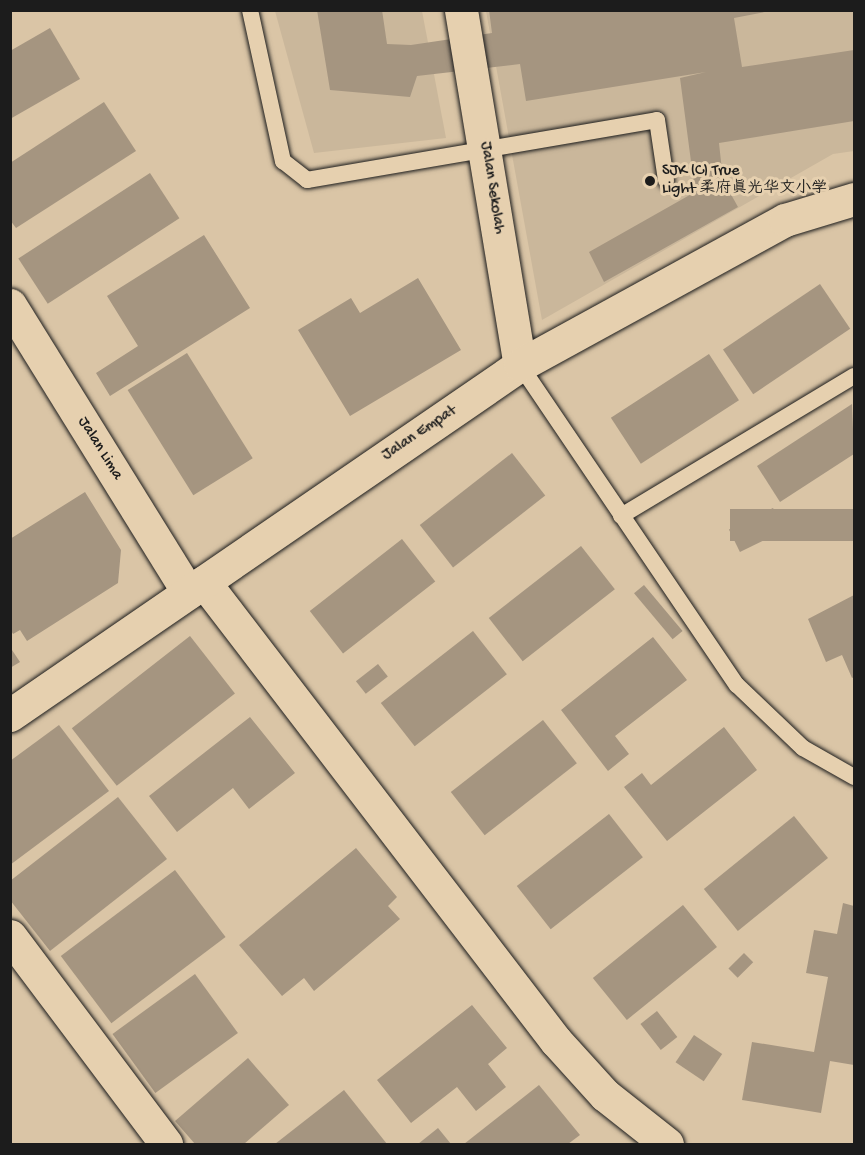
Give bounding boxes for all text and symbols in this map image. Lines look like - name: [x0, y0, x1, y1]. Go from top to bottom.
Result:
- street label: Jalan Sekolah: [474, 140, 508, 236]
- place label: SJK (C) True Light 柔府真光华文小学: [662, 162, 827, 200]
- marker: SJK (C) True Light 柔府真光华文小学: [643, 174, 657, 188]
- street label: Jalan Empat: [379, 402, 461, 466]
- street label: Jalan Lima: [72, 414, 126, 484]

